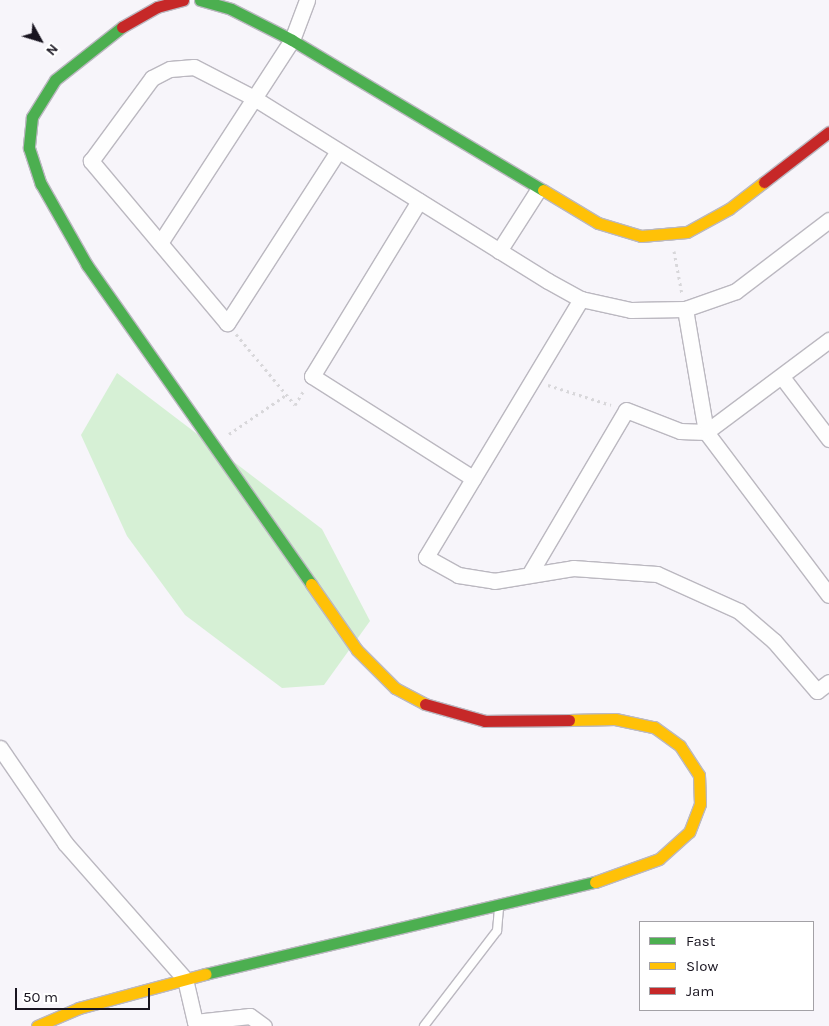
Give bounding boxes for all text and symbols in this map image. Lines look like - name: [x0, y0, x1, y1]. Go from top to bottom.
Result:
- north arrow: [15, 15, 65, 65]
- text: N: [42, 40, 62, 59]
- legend: [639, 921, 814, 1011]
- text: Fast: [686, 932, 715, 950]
- text: Slow: [686, 957, 718, 975]
- scale bar: [18, 978, 152, 1010]
- text: Jam: [686, 982, 714, 1000]
- text: 50 m: [23, 988, 58, 1006]

